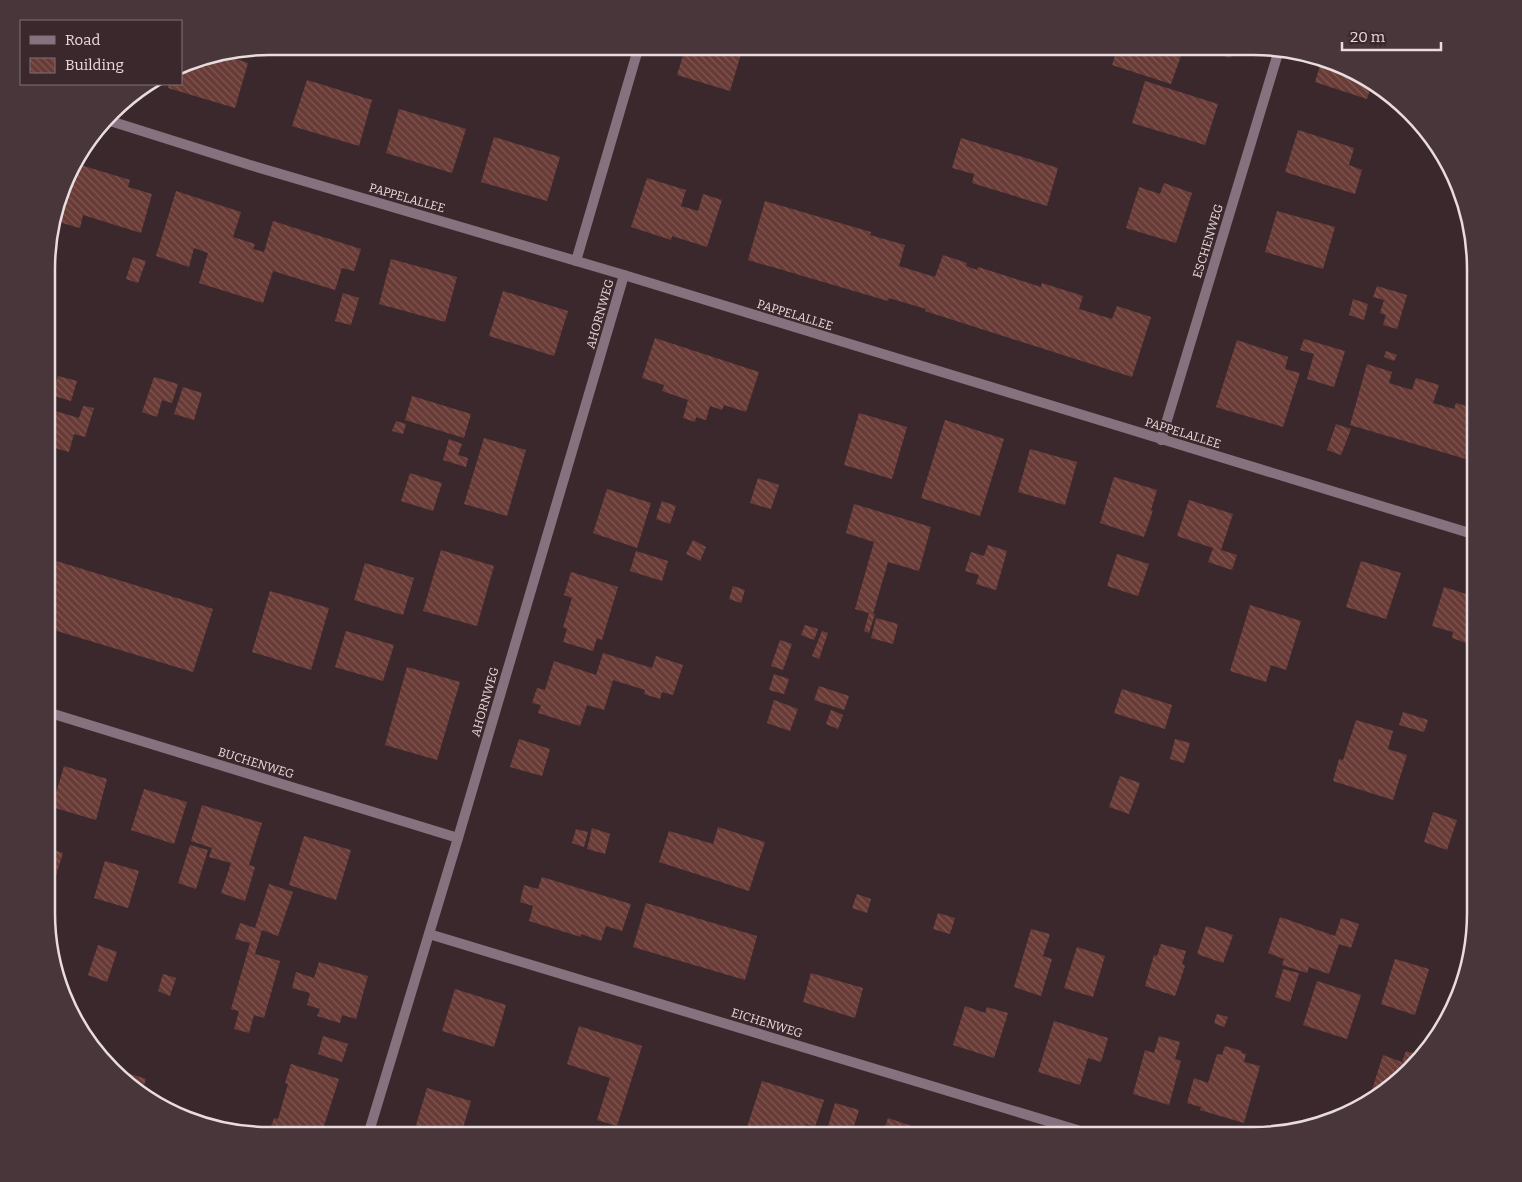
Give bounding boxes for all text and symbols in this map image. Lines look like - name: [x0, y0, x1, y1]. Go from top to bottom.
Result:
- legend: [20, 20, 182, 85]
- scale bar: [1342, 20, 1441, 52]
- text: 20 m: [1350, 28, 1386, 46]
- text: Road: [65, 31, 100, 49]
- text: Building: [65, 56, 124, 74]
- street label: PAPPELALLEE: [367, 180, 447, 216]
- street label: ESCHENWEG: [1190, 202, 1226, 280]
- street label: AHORNWEG: [583, 277, 617, 350]
- street label: PAPPELALLEE: [755, 297, 835, 333]
- street label: PAPPELALLEE: [1143, 415, 1223, 451]
- street label: AHORNWEG: [468, 665, 502, 738]
- street label: BUCHENWEG: [216, 745, 296, 781]
- street label: EICHENWEG: [730, 1006, 804, 1041]

